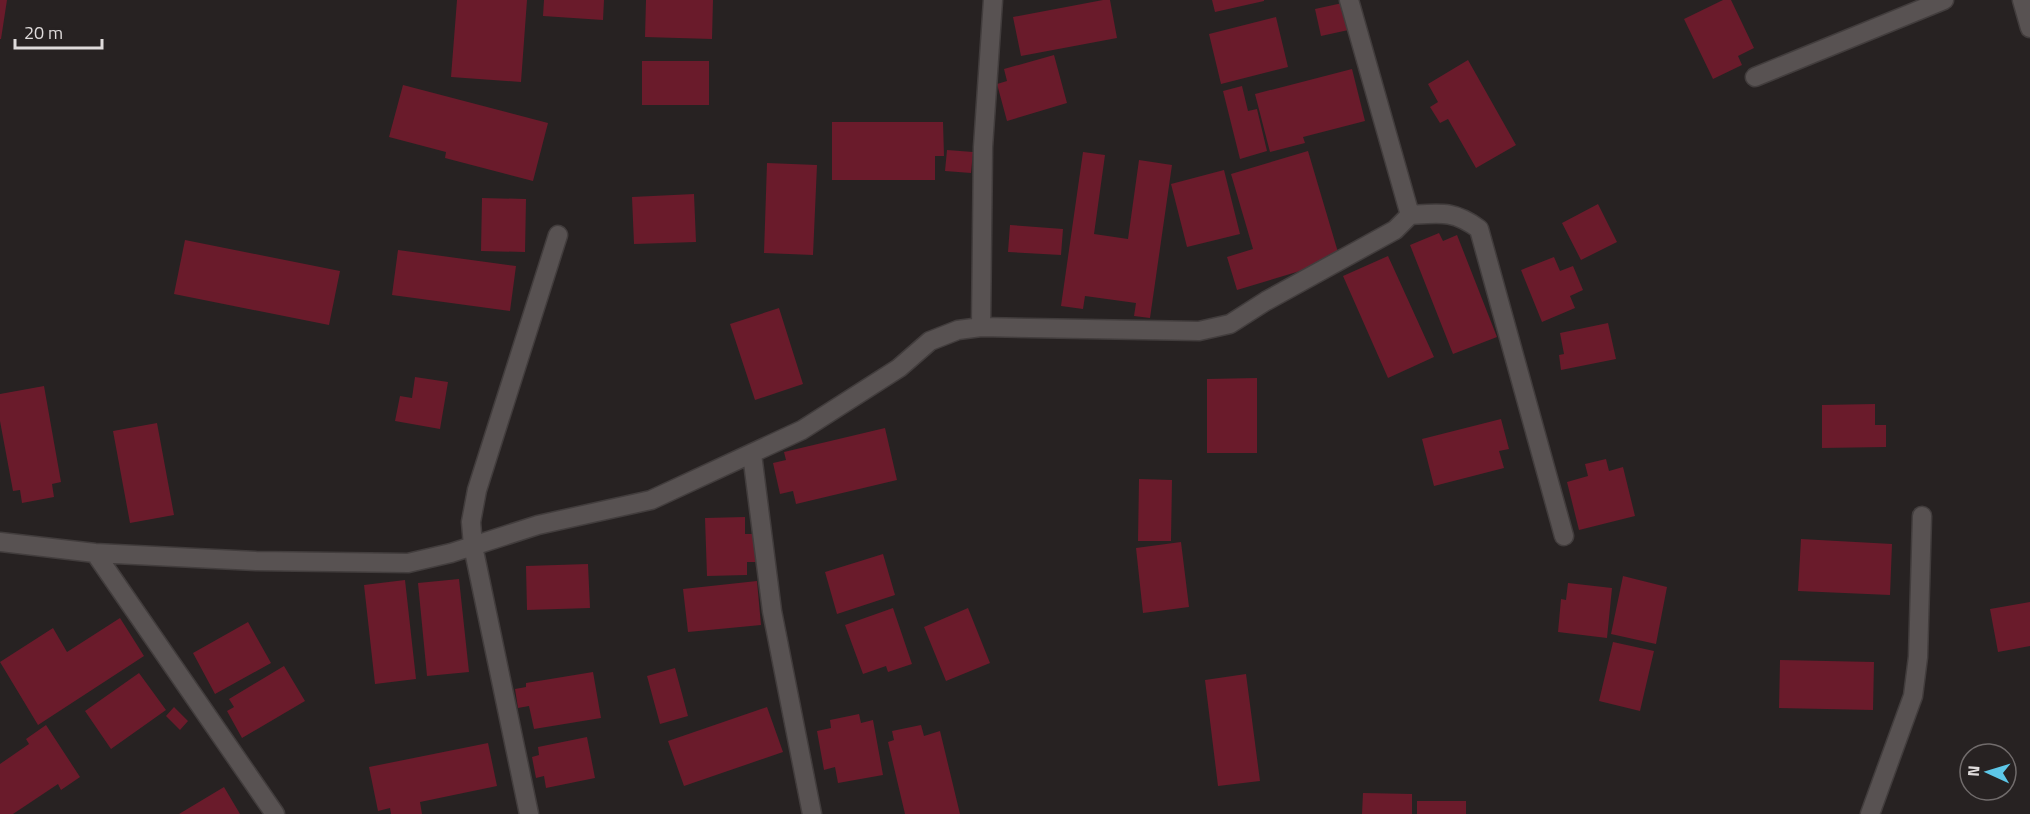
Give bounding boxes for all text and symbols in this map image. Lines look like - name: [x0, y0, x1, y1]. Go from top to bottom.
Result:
- scale bar: [15, 12, 102, 50]
- text: 20 m: [24, 19, 63, 46]
- north arrow: [1958, 742, 2018, 802]
- text: N: [1961, 765, 1985, 777]

